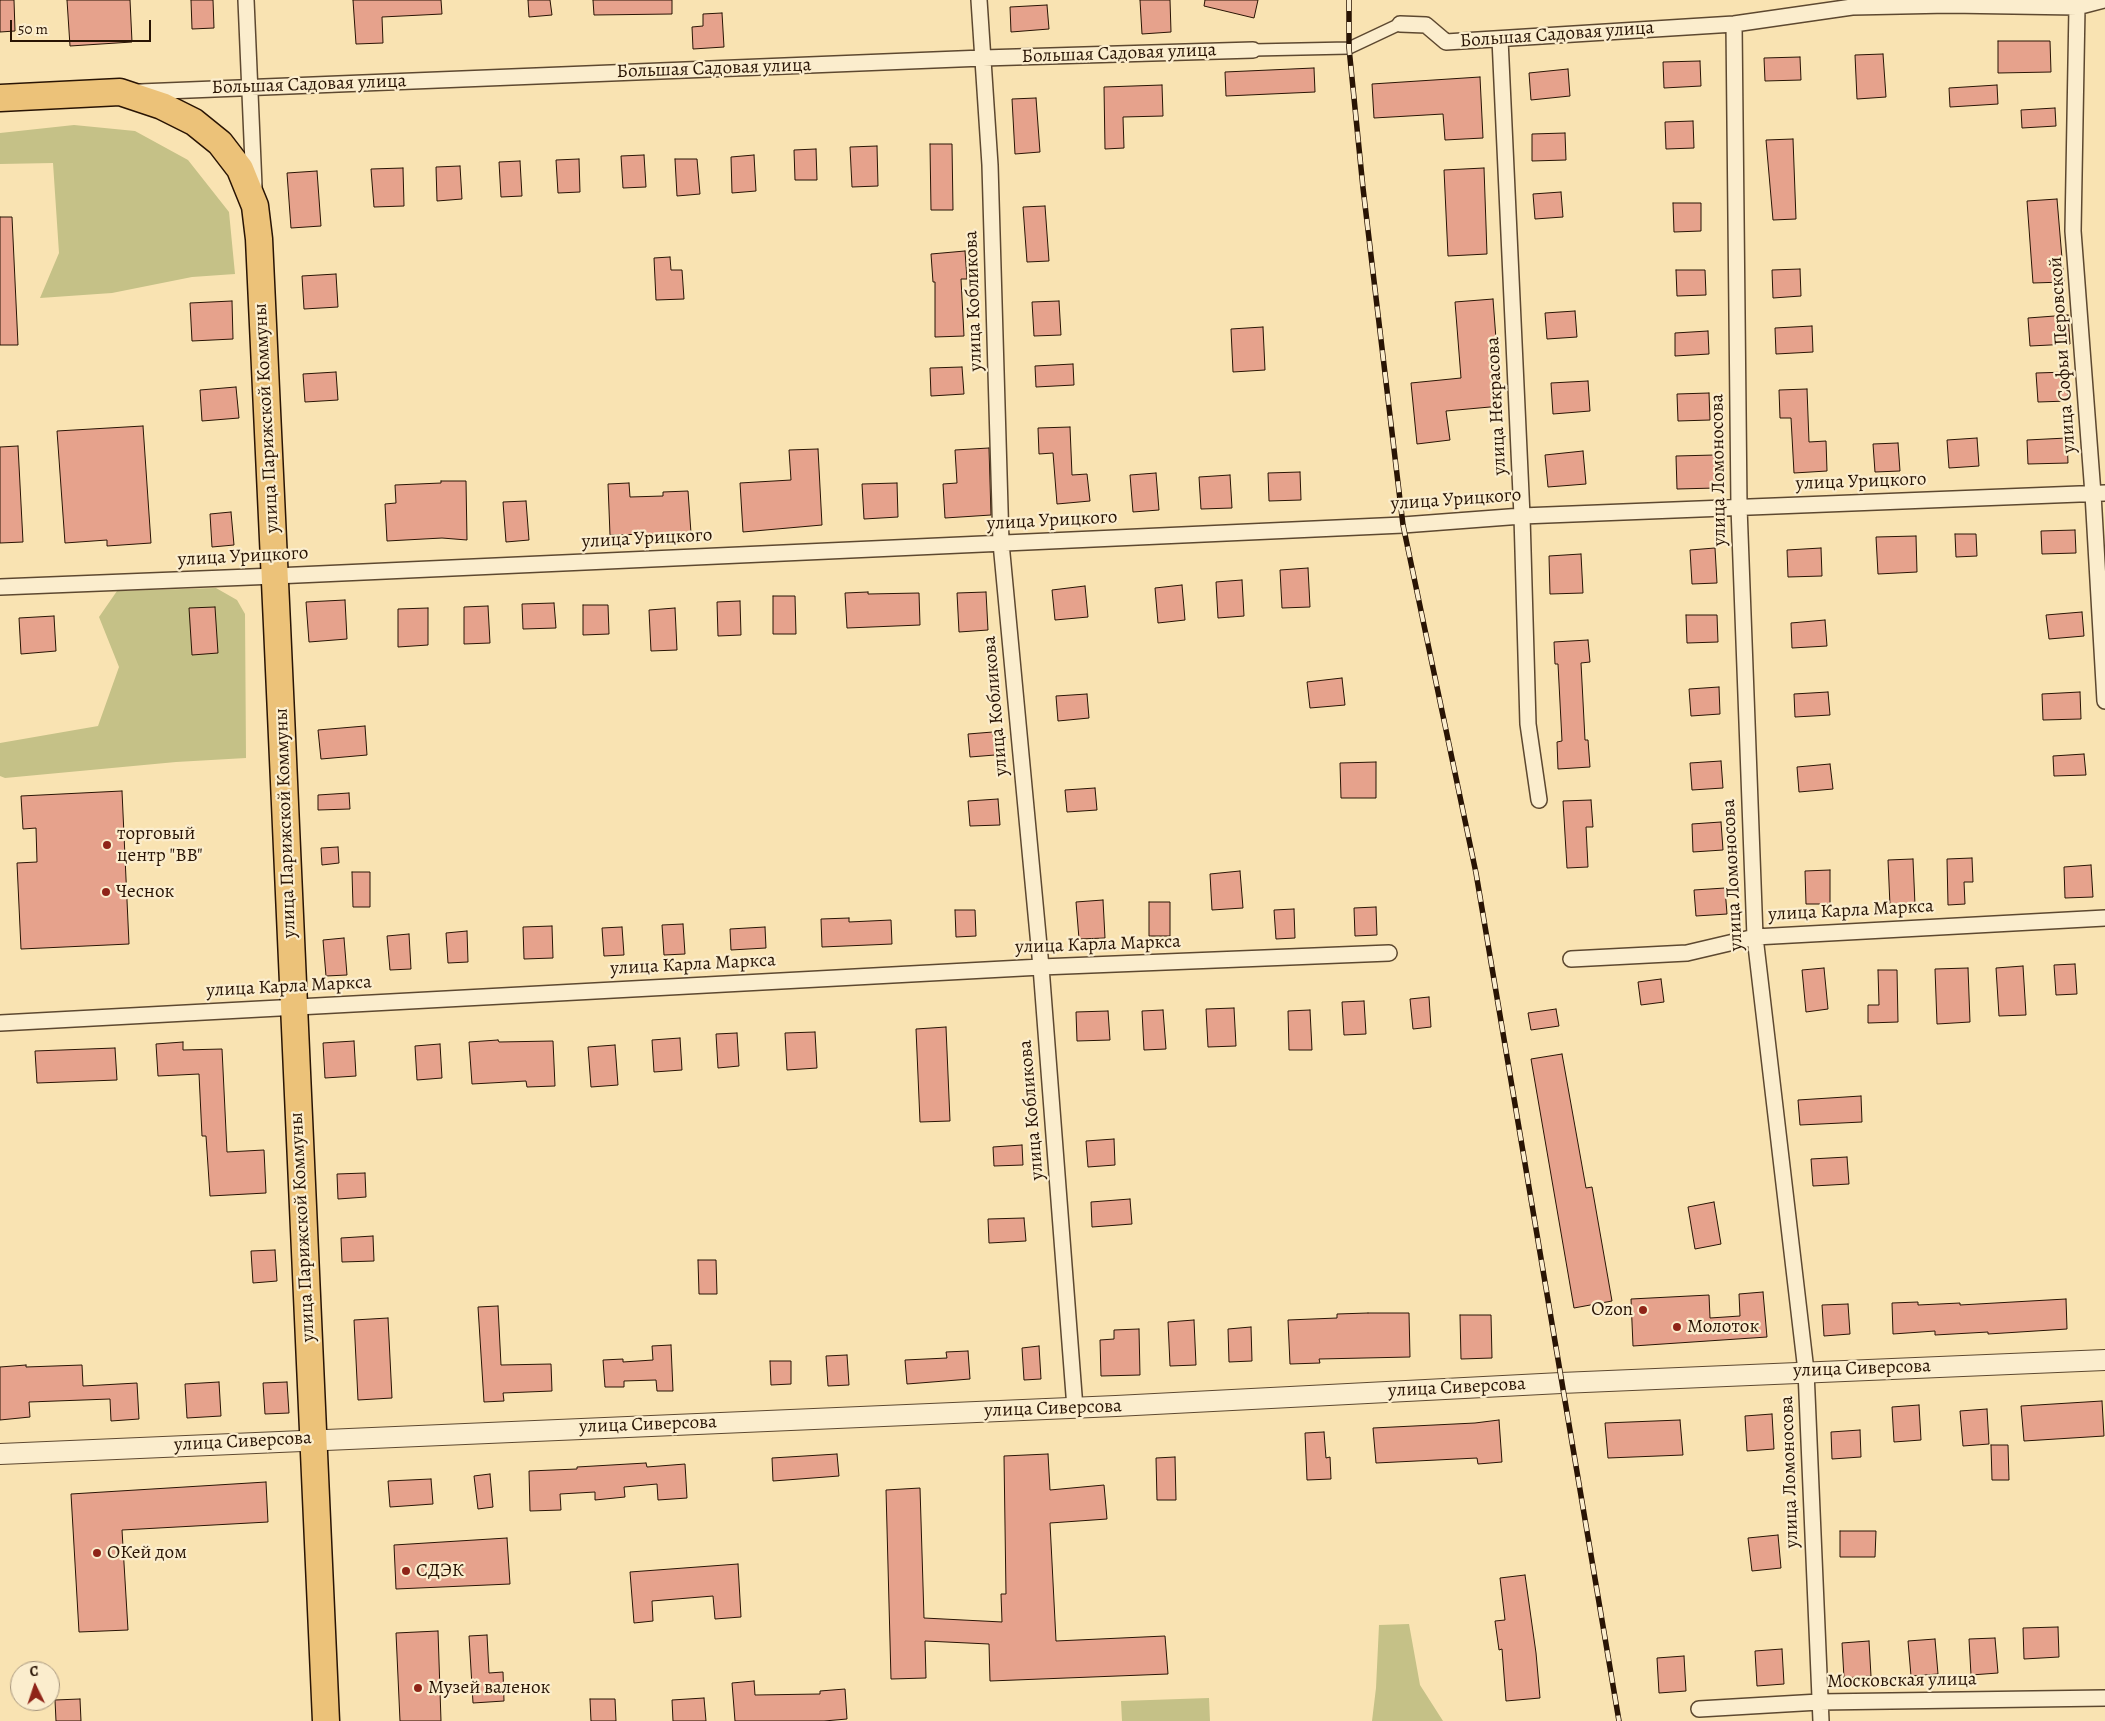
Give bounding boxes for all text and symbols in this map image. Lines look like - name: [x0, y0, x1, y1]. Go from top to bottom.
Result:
- scale bar: [12, 10, 154, 42]
- street label: Большая Садовая улица: [1459, 17, 1655, 53]
- text: 50 m: [18, 19, 48, 39]
- street label: Большая Садовая улица: [1021, 39, 1217, 69]
- street label: Большая Садовая улица: [616, 54, 812, 84]
- street label: Большая Садовая улица: [211, 70, 407, 100]
- street label: улица Кобликова: [960, 230, 988, 372]
- street label: улица Софьи Перовской: [2045, 256, 2081, 454]
- street label: улица Парижской Коммуны: [250, 302, 284, 534]
- street label: улица Некрасова: [1482, 336, 1512, 476]
- street label: улица Ломоносова: [1706, 394, 1732, 546]
- street label: улица Урицкого: [1795, 468, 1927, 496]
- street label: улица Урицкого: [1390, 484, 1522, 516]
- street label: улица Урицкого: [986, 506, 1118, 536]
- street label: улица Урицкого: [581, 524, 713, 554]
- street label: улица Урицкого: [177, 542, 309, 572]
- street label: улица Кобликова: [979, 635, 1013, 777]
- street label: улица Парижской Коммуны: [271, 707, 301, 939]
- street label: улица Ломоносова: [1718, 798, 1748, 952]
- place label: торговый центр "ВВ": [117, 823, 203, 867]
- marker: торговый центр "ВВ": [101, 839, 113, 851]
- place label: Чеснок: [116, 881, 174, 903]
- marker: Чеснок: [100, 886, 112, 898]
- street label: улица Карла Маркса: [1768, 895, 1934, 927]
- street label: улица Карла Маркса: [1015, 931, 1181, 959]
- street label: улица Карла Маркса: [610, 949, 776, 981]
- street label: улица Карла Маркса: [206, 971, 372, 1003]
- street label: улица Кобликова: [1015, 1039, 1049, 1181]
- street label: улица Парижской Коммуны: [286, 1111, 320, 1343]
- place label: Ozon: [1591, 1299, 1633, 1321]
- marker: Ozon: [1637, 1304, 1649, 1316]
- place label: Молоток: [1687, 1316, 1759, 1338]
- marker: Молоток: [1671, 1321, 1683, 1333]
- street label: улица Сиверсова: [1793, 1355, 1931, 1383]
- street label: улица Сиверсова: [1388, 1373, 1526, 1403]
- street label: улица Сиверсова: [984, 1395, 1122, 1423]
- street label: улица Ломоносова: [1776, 1396, 1804, 1548]
- street label: улица Сиверсова: [579, 1411, 717, 1439]
- street label: улица Сиверсова: [174, 1427, 312, 1457]
- place label: ОКей дом: [107, 1542, 187, 1564]
- marker: ОКей дом: [91, 1547, 103, 1559]
- place label: СДЭК: [416, 1560, 464, 1582]
- marker: СДЭК: [400, 1565, 412, 1577]
- north arrow: [10, 1661, 60, 1711]
- text: С: [29, 1662, 39, 1681]
- street label: Московская улица: [1827, 1668, 1977, 1694]
- place label: Музей валенок: [428, 1677, 550, 1699]
- marker: Музей валенок: [412, 1682, 424, 1694]

